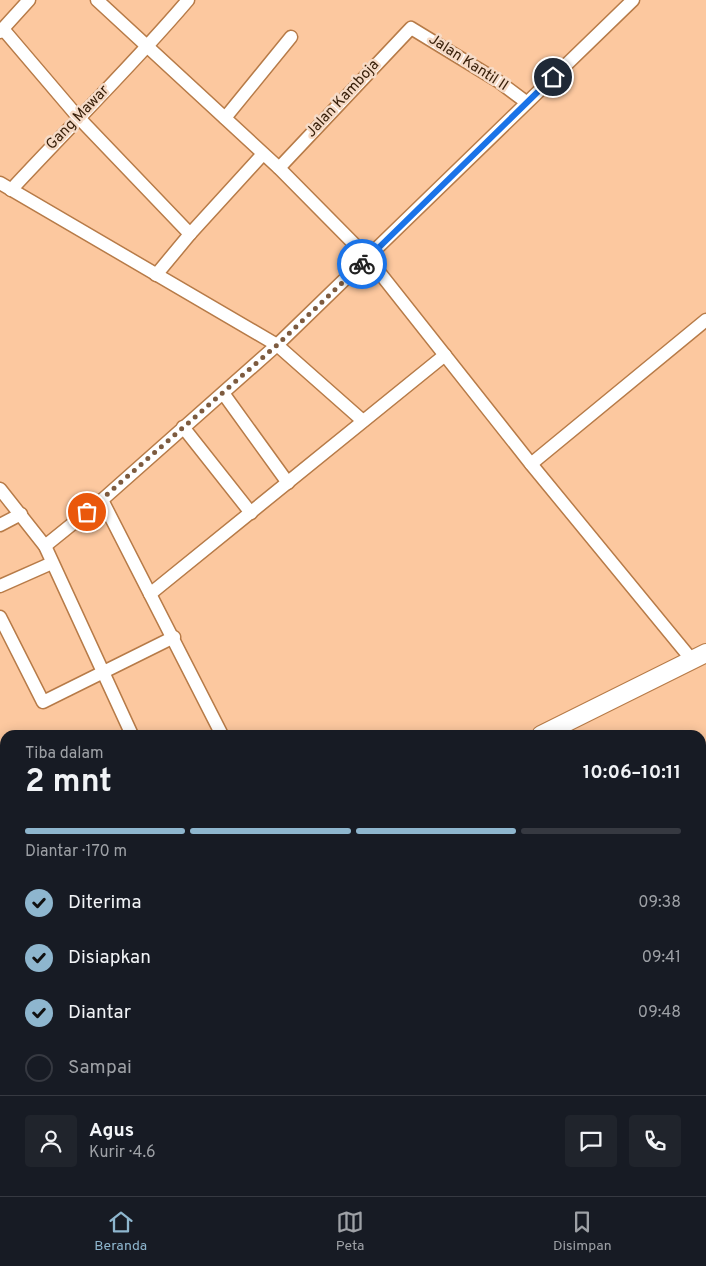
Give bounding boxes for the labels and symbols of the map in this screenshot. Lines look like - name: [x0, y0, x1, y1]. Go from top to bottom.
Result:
- street label: Jalan Kantil II: [425, 30, 511, 96]
- street label: Jalan Kamboja: [302, 56, 384, 142]
- pin: [532, 56, 574, 98]
- street label: Gang Mawar: [42, 81, 114, 154]
- courier: [337, 239, 387, 289]
- pin: [66, 491, 108, 533]

